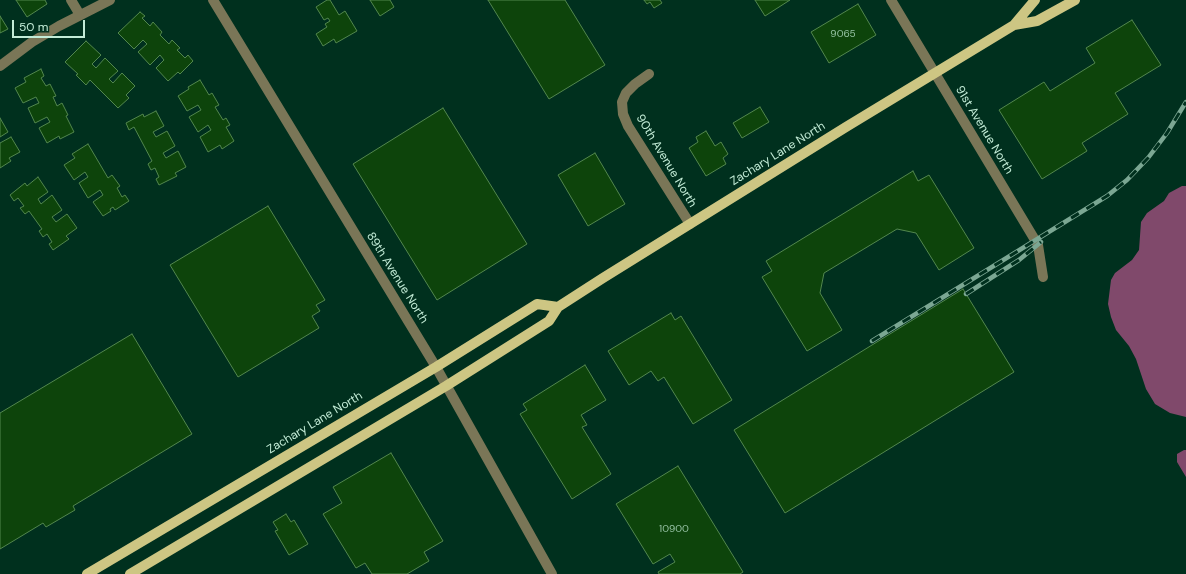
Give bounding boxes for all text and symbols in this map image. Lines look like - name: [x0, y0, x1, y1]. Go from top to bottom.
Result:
- scale bar: [14, 12, 87, 38]
- text: 50 m: [19, 19, 48, 35]
- house number: 9065: [830, 28, 856, 40]
- street label: 91st Avenue North: [952, 83, 1016, 177]
- street label: 90th Avenue North: [633, 112, 699, 210]
- street label: Zachary Lane North: [728, 119, 828, 189]
- street label: 89th Avenue North: [363, 230, 431, 326]
- street label: Zachary Lane North: [265, 389, 365, 457]
- house number: 10900: [659, 523, 689, 535]

